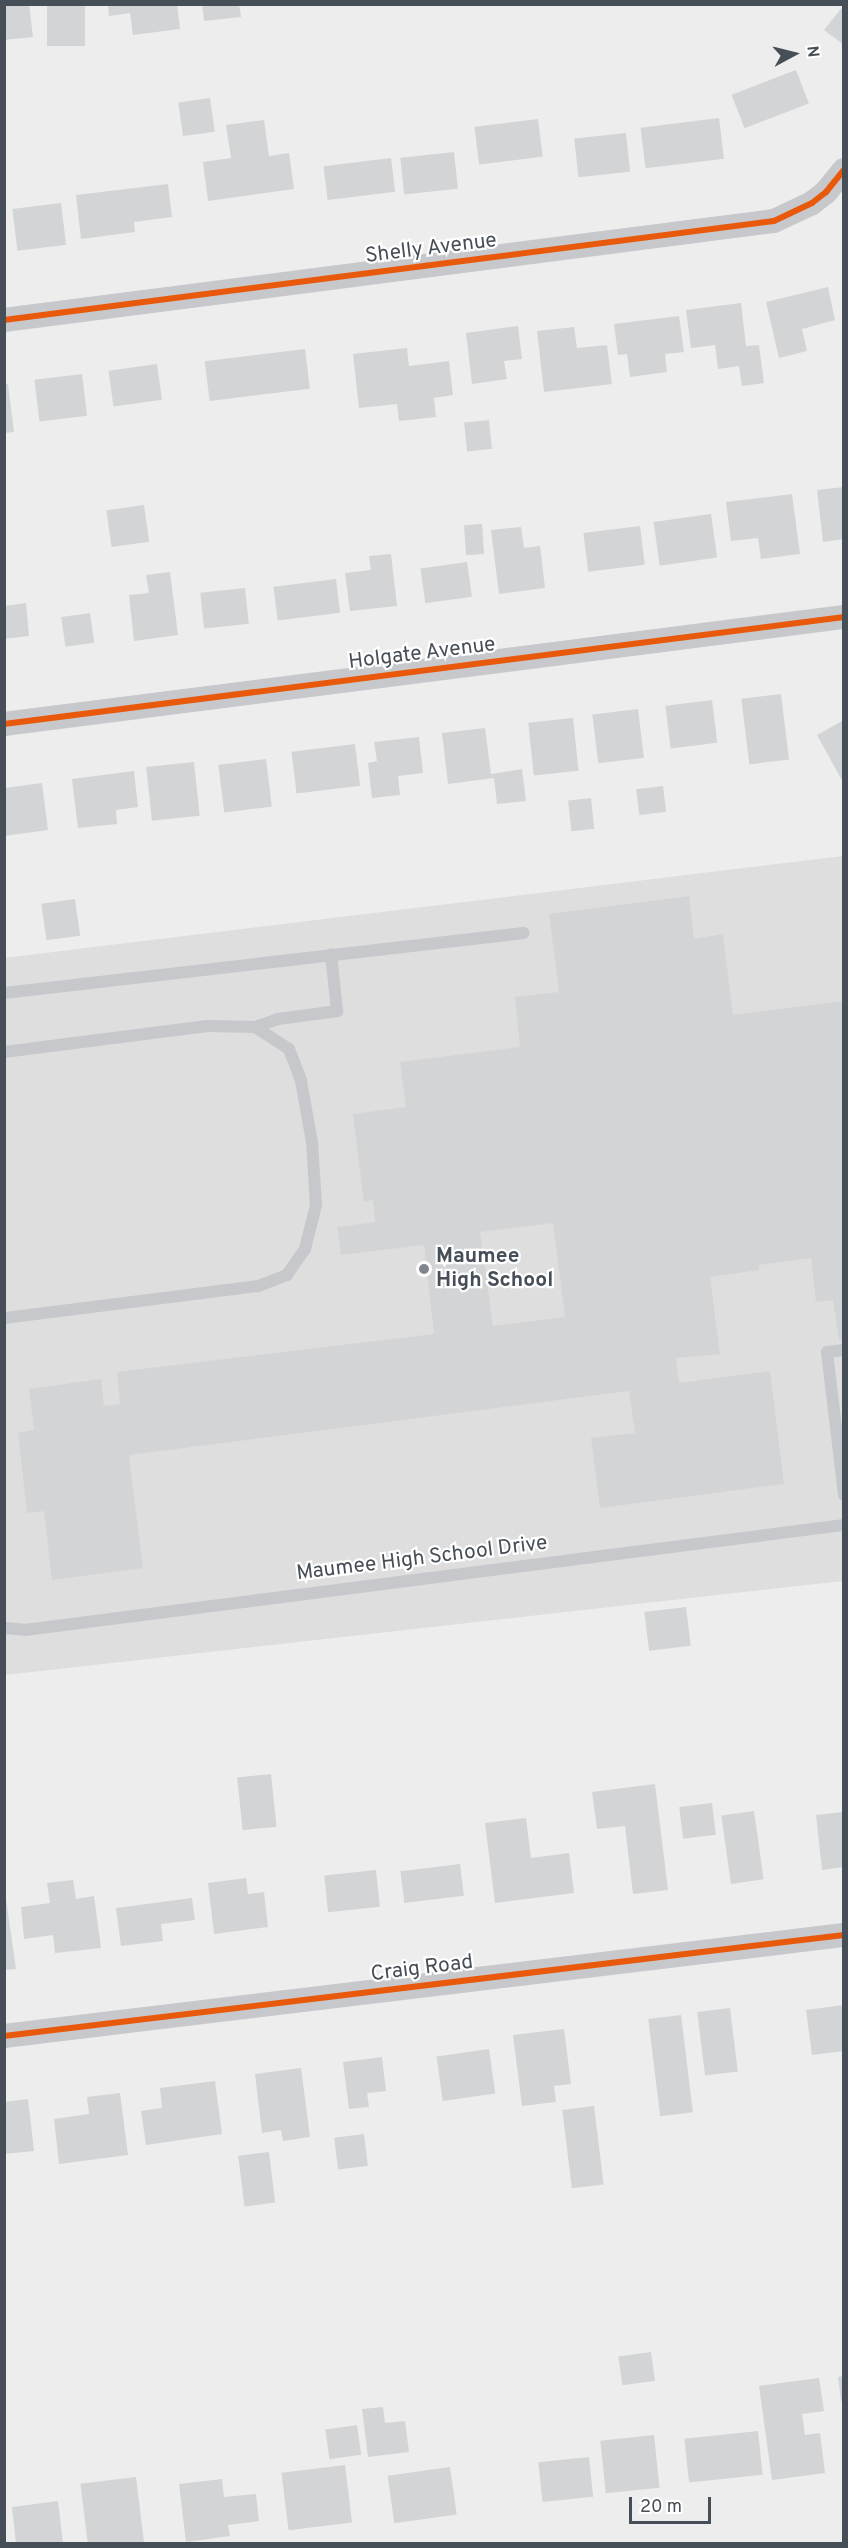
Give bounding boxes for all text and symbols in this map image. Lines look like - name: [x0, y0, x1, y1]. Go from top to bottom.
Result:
- north arrow: [764, 24, 824, 84]
- text: N: [801, 45, 822, 59]
- street label: Shelly Avenue: [363, 228, 499, 270]
- street label: Holgate Avenue: [347, 632, 497, 676]
- place label: Maumee High School: [436, 1244, 553, 1294]
- marker: Maumee High School: [417, 1262, 431, 1276]
- street label: Maumee High School Drive: [295, 1531, 549, 1587]
- street label: Craig Road: [369, 1950, 475, 1988]
- scale bar: [632, 2485, 714, 2523]
- text: 20 m: [640, 2496, 682, 2519]

